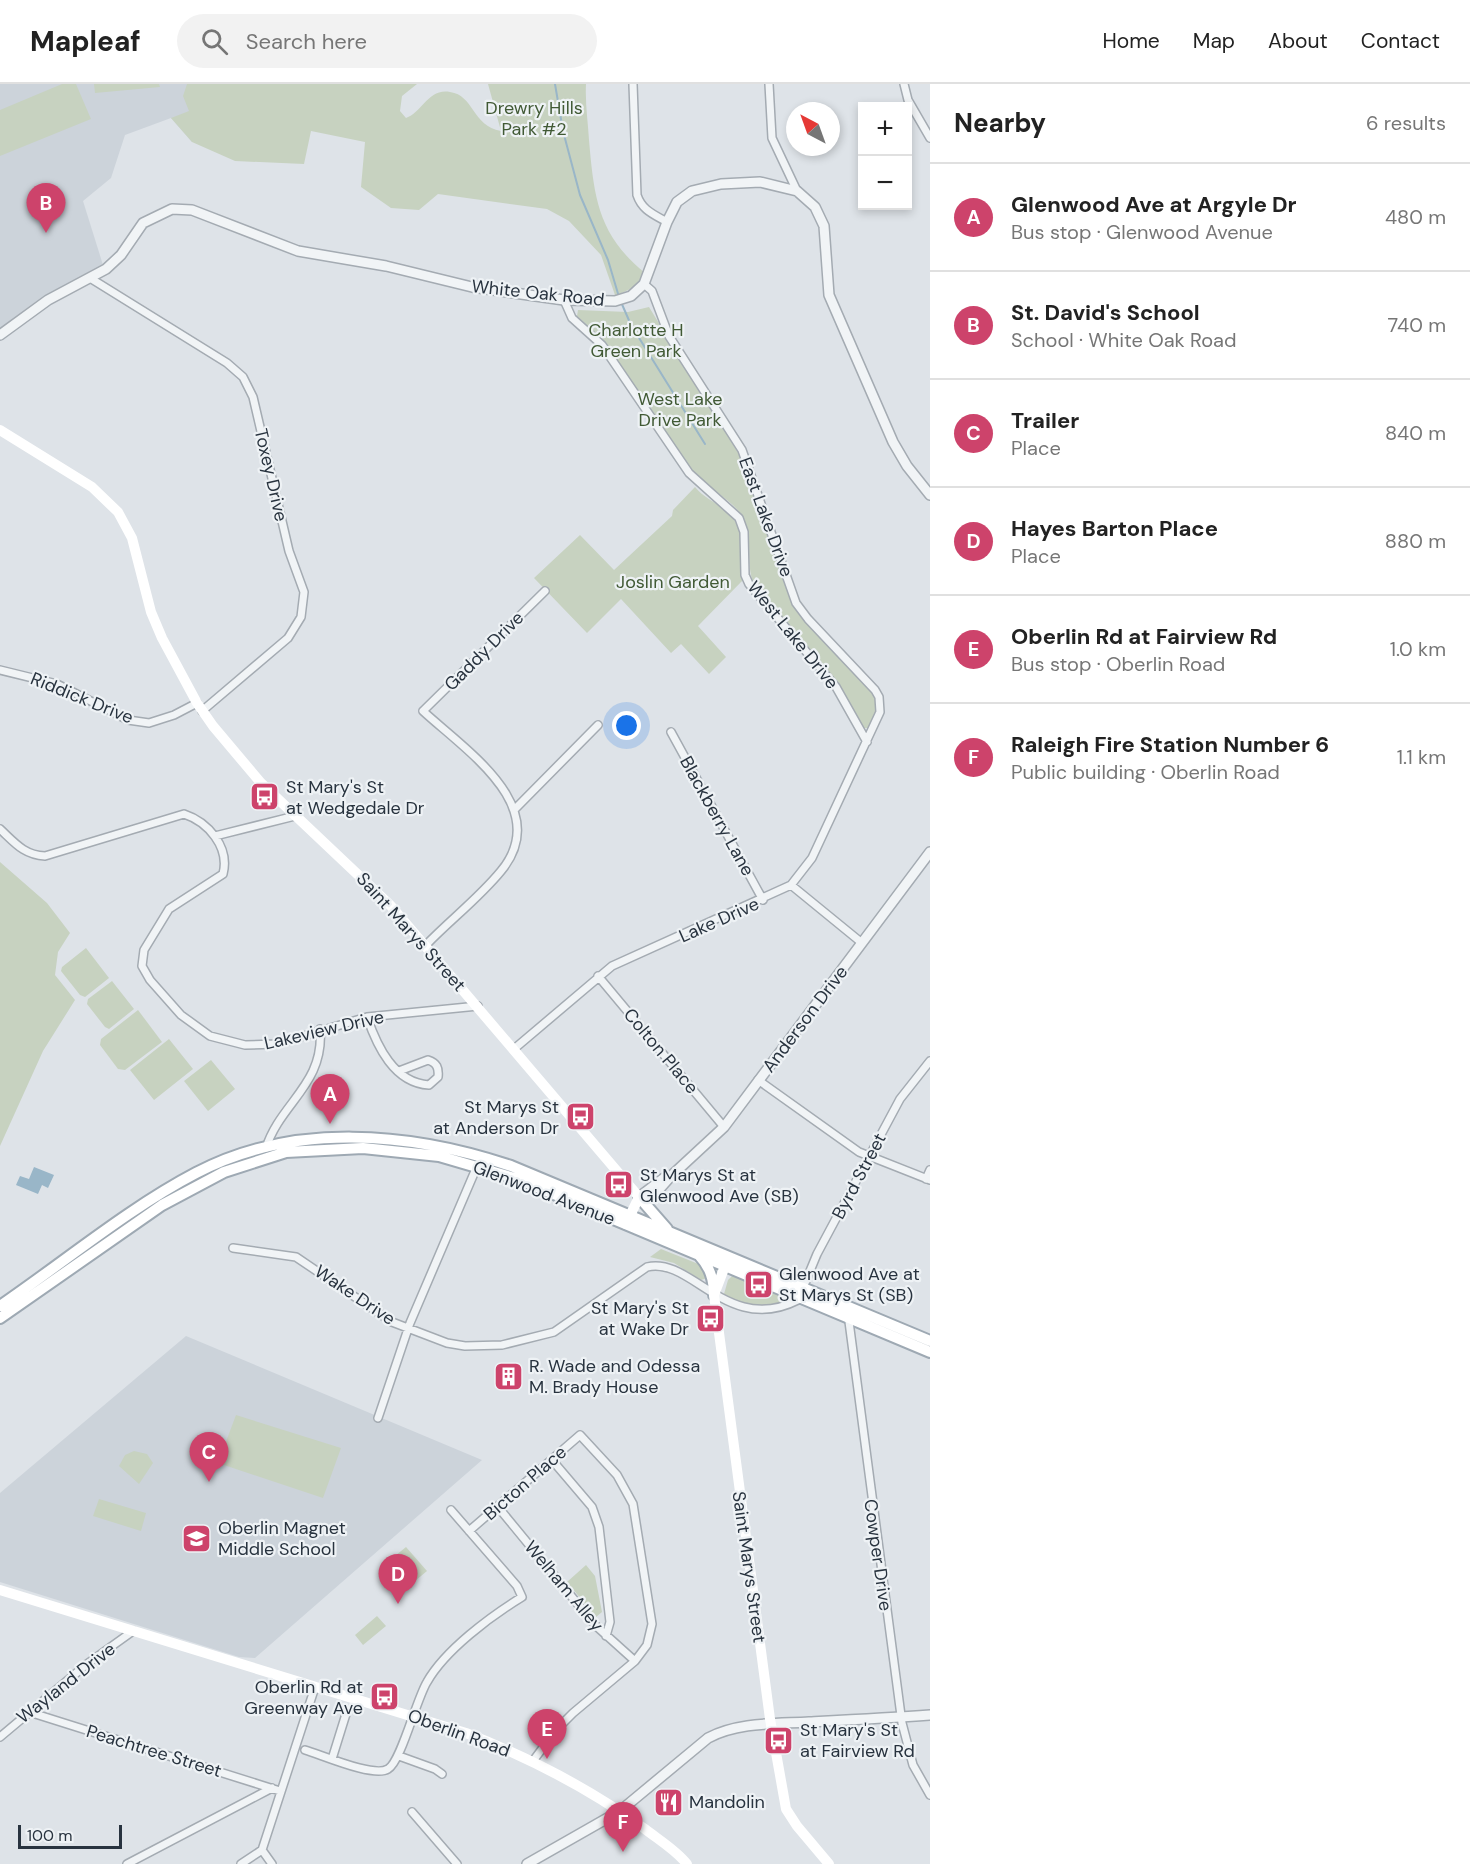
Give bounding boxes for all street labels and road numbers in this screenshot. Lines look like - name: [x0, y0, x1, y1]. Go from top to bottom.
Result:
- street label: White Oak Road: [470, 274, 606, 312]
- street label: Toxey Drive: [249, 426, 293, 524]
- street label: East Lake Drive: [733, 454, 799, 580]
- street label: West Lake Drive: [742, 576, 844, 694]
- street label: Gaddy Drive: [439, 606, 529, 696]
- street label: Riddick Drive: [27, 667, 137, 729]
- street label: Blackberry Lane: [674, 752, 760, 880]
- street label: Saint Marys Street: [351, 867, 471, 997]
- street label: Lake Drive: [675, 892, 763, 948]
- street label: Anderson Drive: [757, 961, 853, 1077]
- street label: Colton Place: [618, 1003, 704, 1099]
- street label: Lakeview Drive: [262, 1005, 386, 1055]
- street label: Byrd Street: [826, 1129, 892, 1223]
- street label: Glenwood Avenue: [470, 1155, 618, 1231]
- street label: Wake Drive: [310, 1259, 400, 1331]
- street label: Bicton Place: [478, 1440, 572, 1526]
- street label: Saint Marys Street: [726, 1490, 772, 1644]
- street label: Cowper Drive: [858, 1498, 898, 1612]
- street label: Welham Alley: [519, 1536, 609, 1636]
- street label: Wayland Drive: [12, 1637, 120, 1729]
- street label: Oberlin Road: [404, 1703, 514, 1763]
- street label: Peachtree Street: [83, 1719, 225, 1783]

